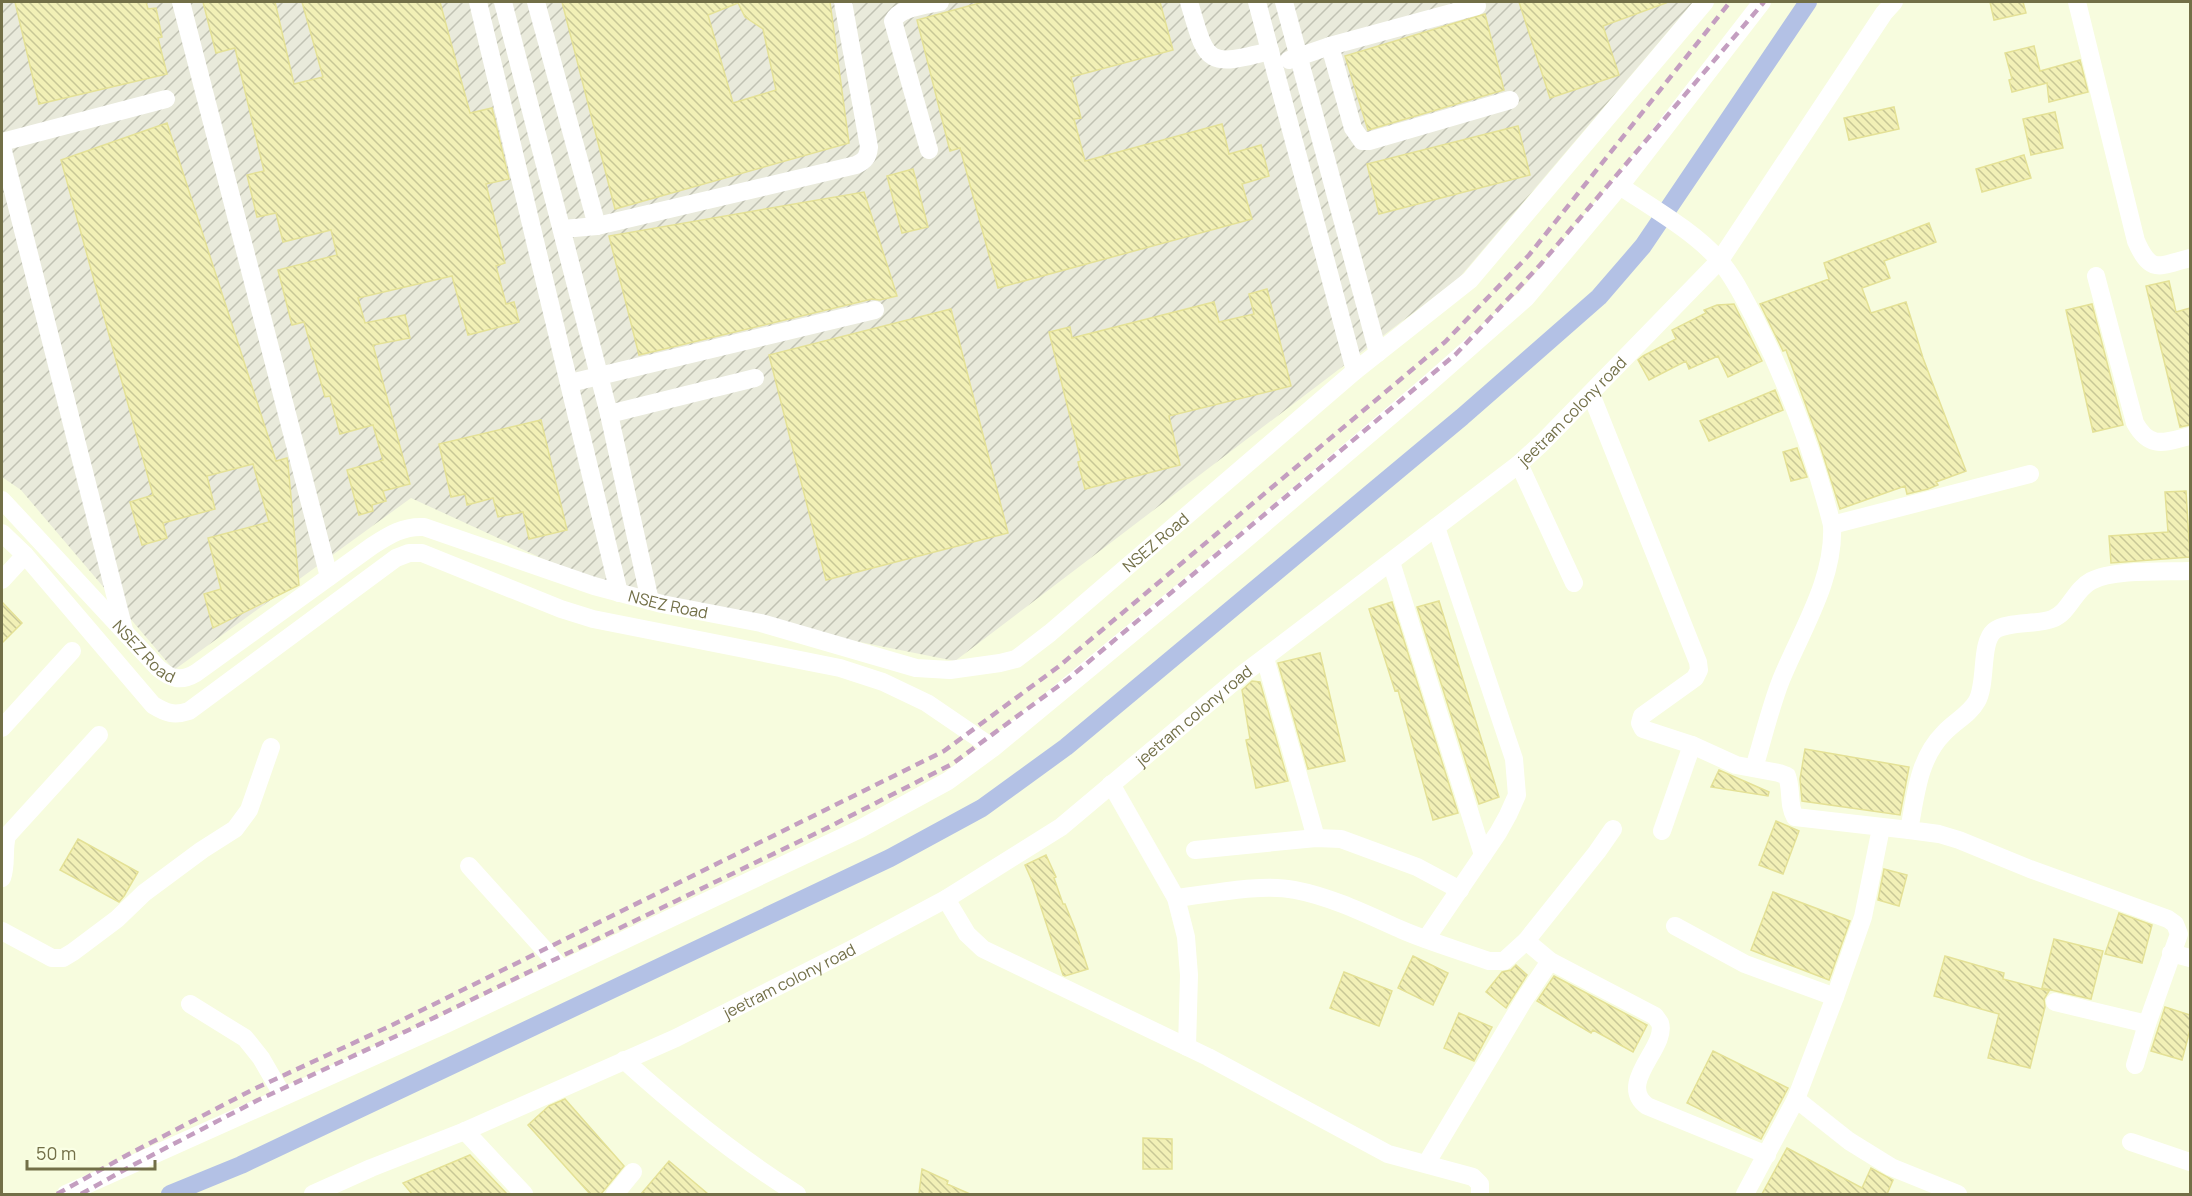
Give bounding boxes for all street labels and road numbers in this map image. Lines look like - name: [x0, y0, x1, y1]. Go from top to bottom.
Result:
- street label: jeetram colony road: [1512, 352, 1631, 471]
- street label: NSEZ Road: [1118, 508, 1193, 577]
- street label: NSEZ Road: [626, 585, 710, 624]
- street label: NSEZ Road: [108, 615, 179, 688]
- street label: jeetram colony road: [1130, 660, 1257, 771]
- street label: jeetram colony road: [718, 938, 859, 1024]

